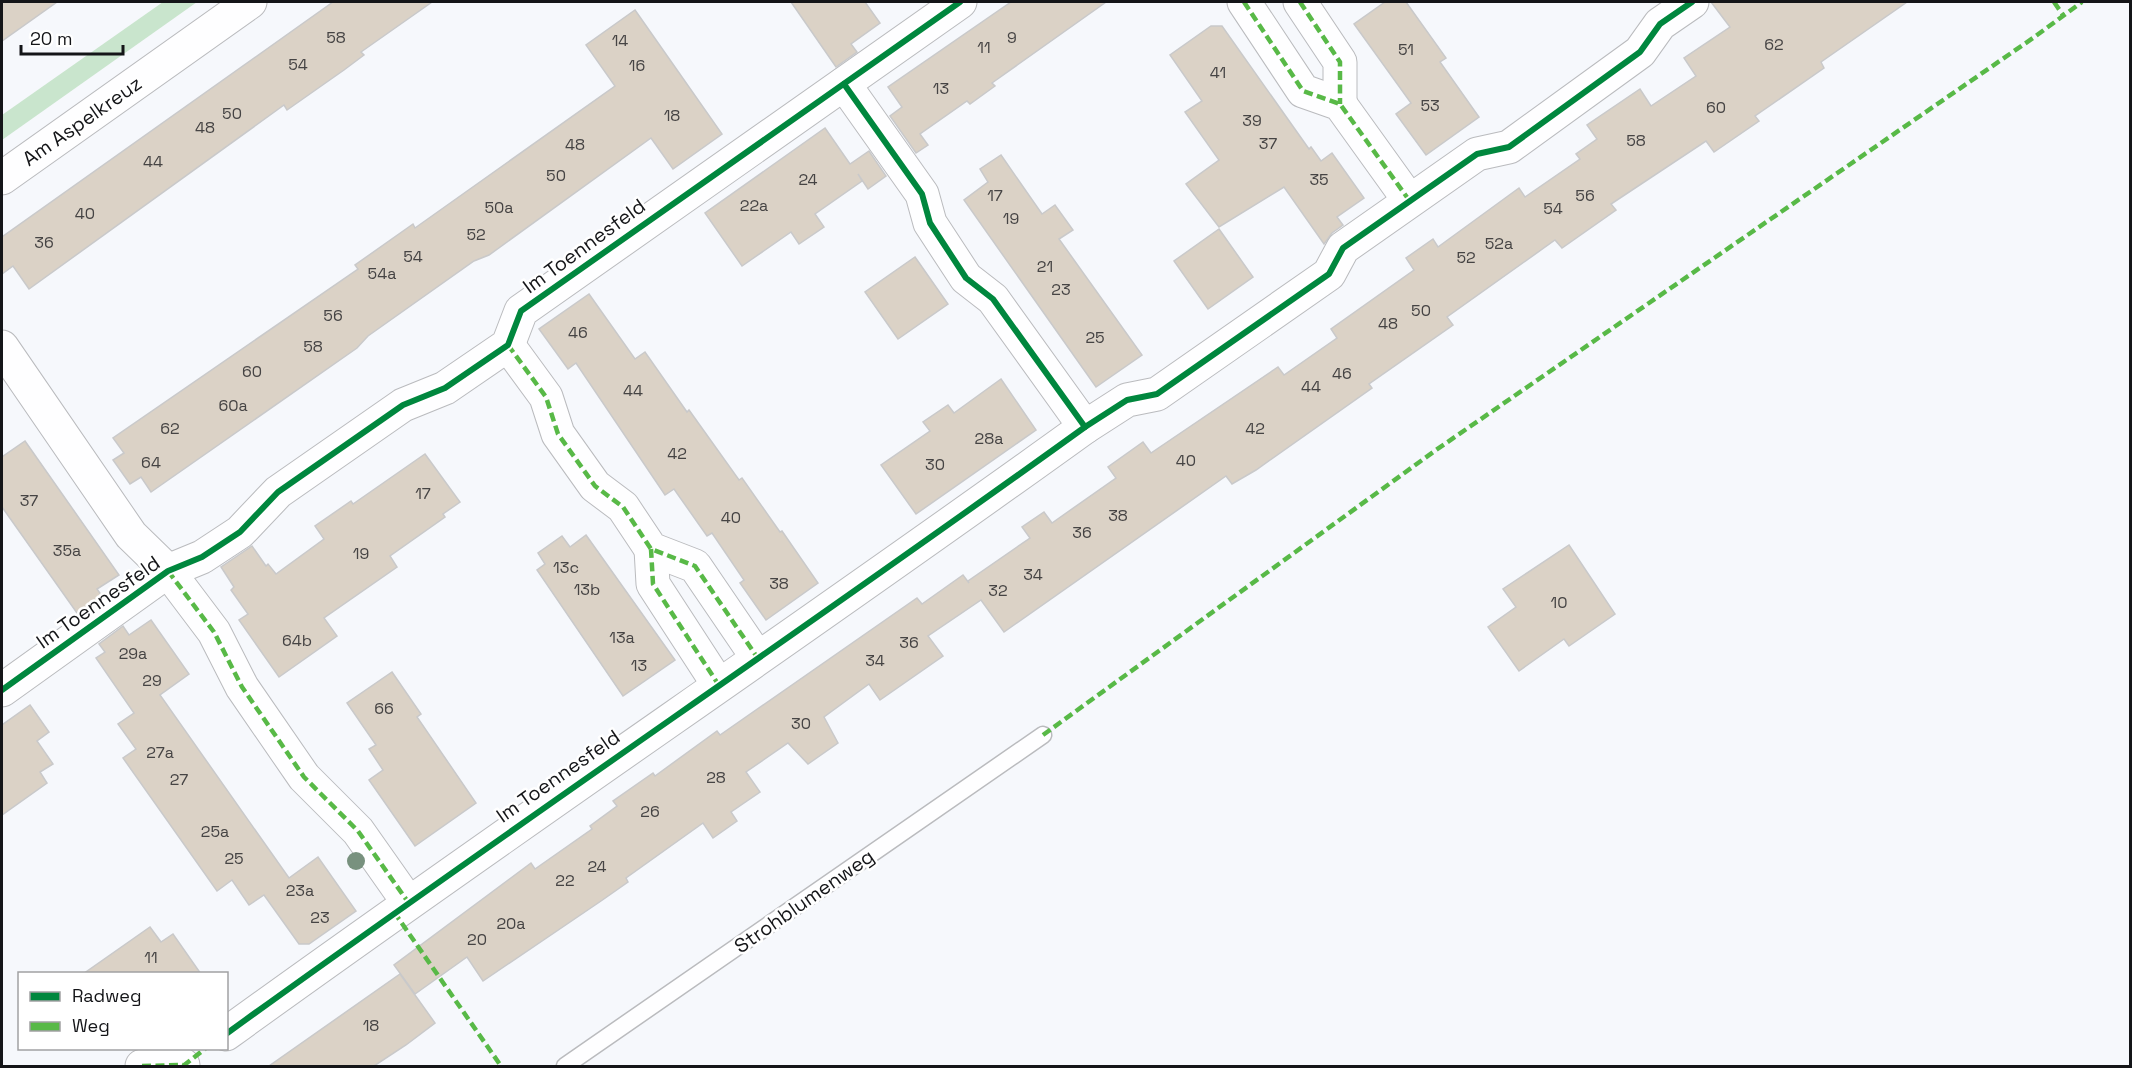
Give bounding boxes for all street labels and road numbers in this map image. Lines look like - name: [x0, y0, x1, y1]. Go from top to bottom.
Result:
- street label: Am Aspelkreuz: [17, 70, 147, 172]
- street label: Im Toennesfeld: [518, 193, 650, 299]
- street label: Im Toennesfeld: [31, 550, 165, 654]
- street label: Im Toennesfeld: [491, 724, 625, 828]
- street label: Strohblumenweg: [729, 843, 879, 959]

